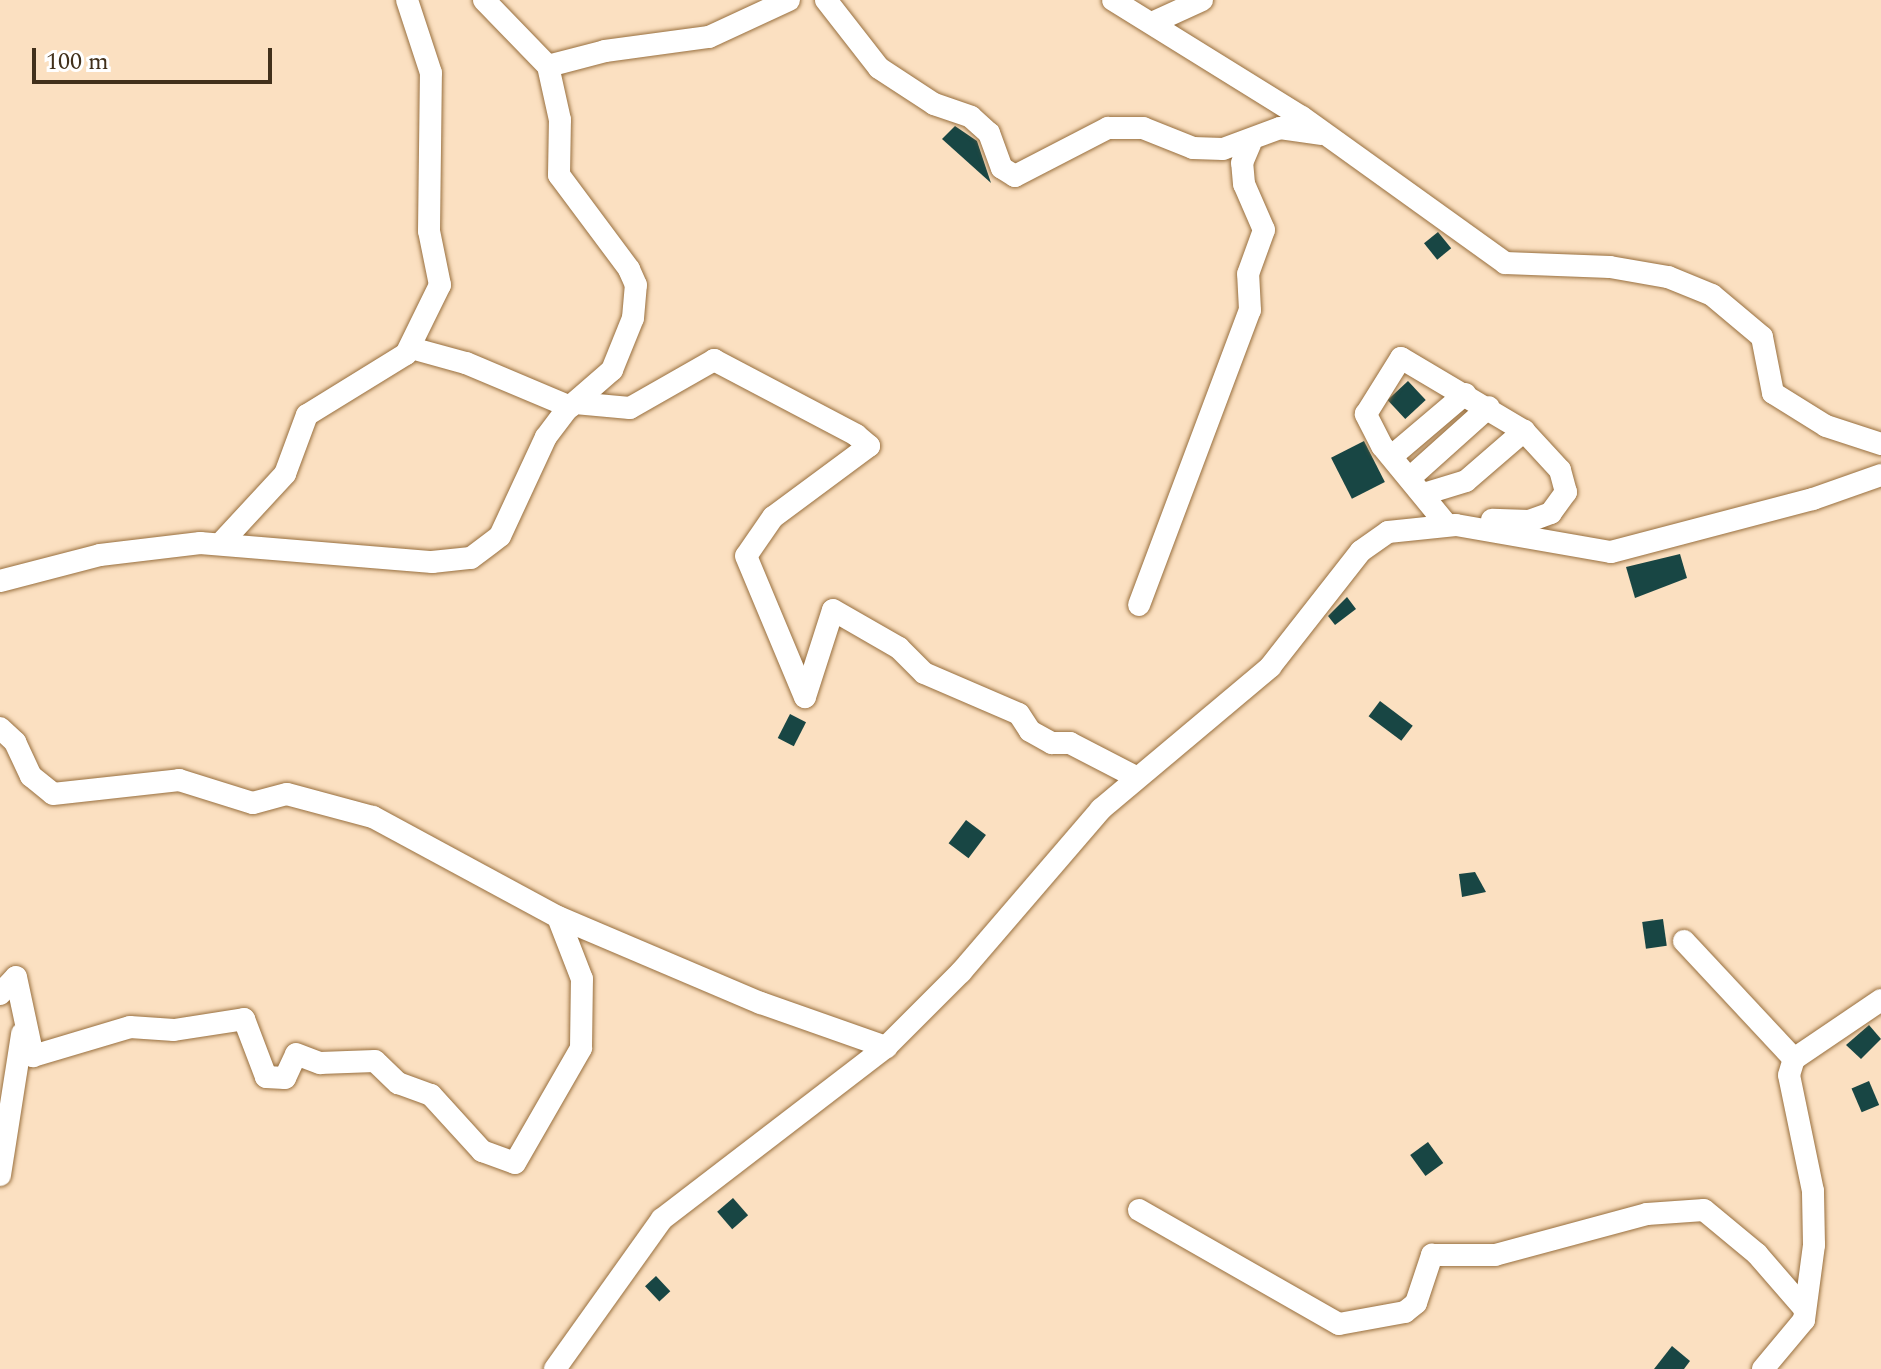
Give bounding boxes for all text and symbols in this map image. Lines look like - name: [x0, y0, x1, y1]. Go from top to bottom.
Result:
- scale bar: [36, 32, 276, 82]
- text: 100 m: [46, 44, 109, 80]

